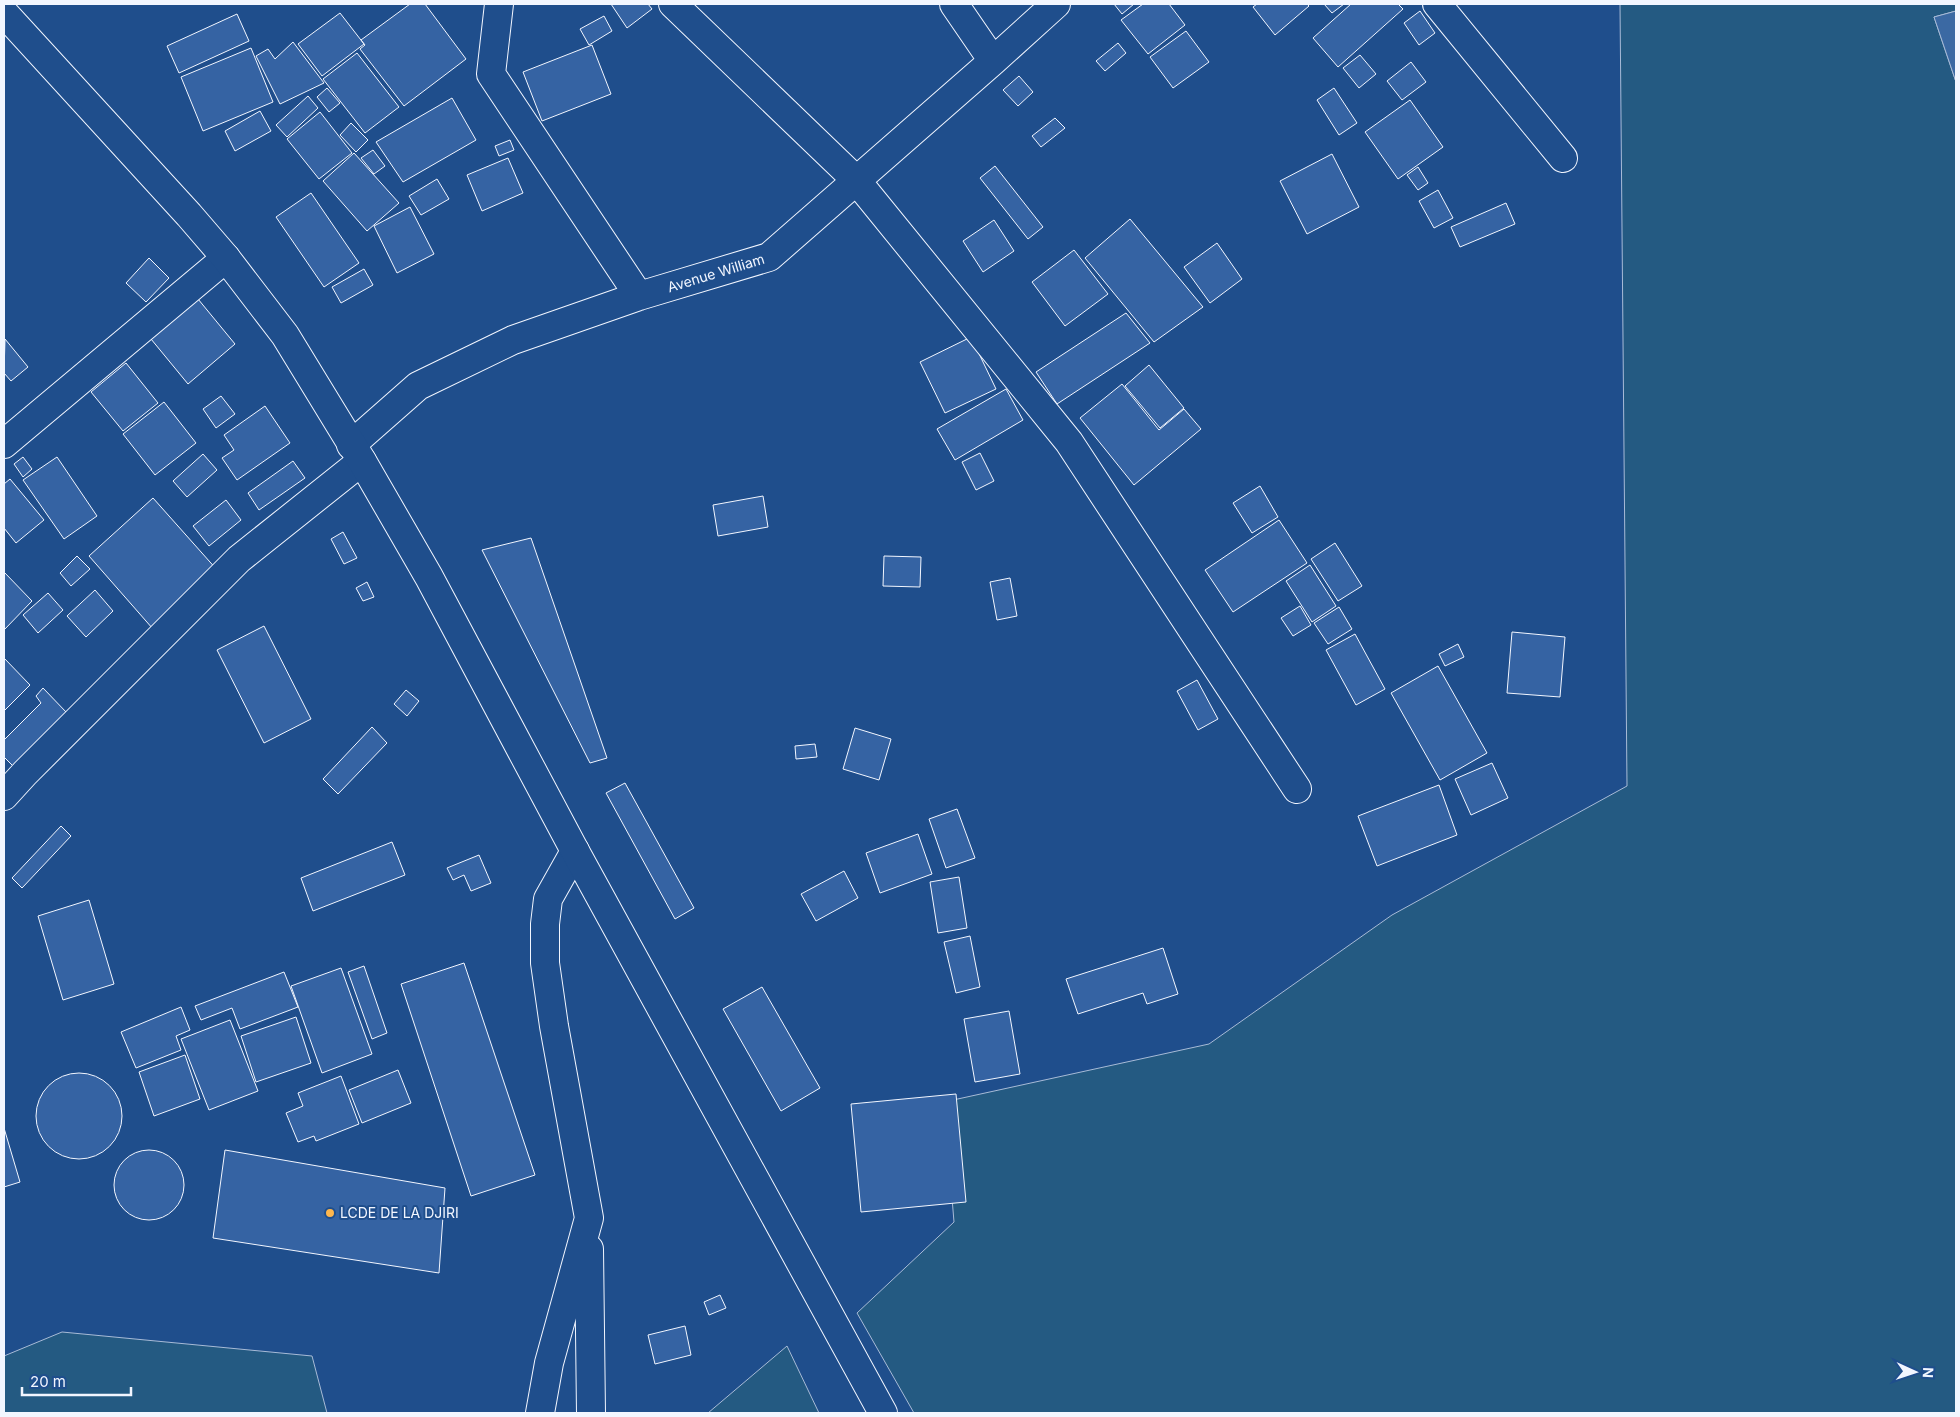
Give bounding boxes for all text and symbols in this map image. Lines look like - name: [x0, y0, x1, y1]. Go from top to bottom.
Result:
- street label: Avenue William: [665, 250, 766, 295]
- place label: LCDE DE LA DJIRI: [340, 1204, 459, 1221]
- marker: LCDE DE LA DJIRI: [324, 1207, 336, 1219]
- north arrow: [1890, 1347, 1940, 1397]
- scale bar: [22, 1364, 131, 1396]
- text: N: [1920, 1367, 1937, 1378]
- text: 20 m: [30, 1372, 66, 1391]

